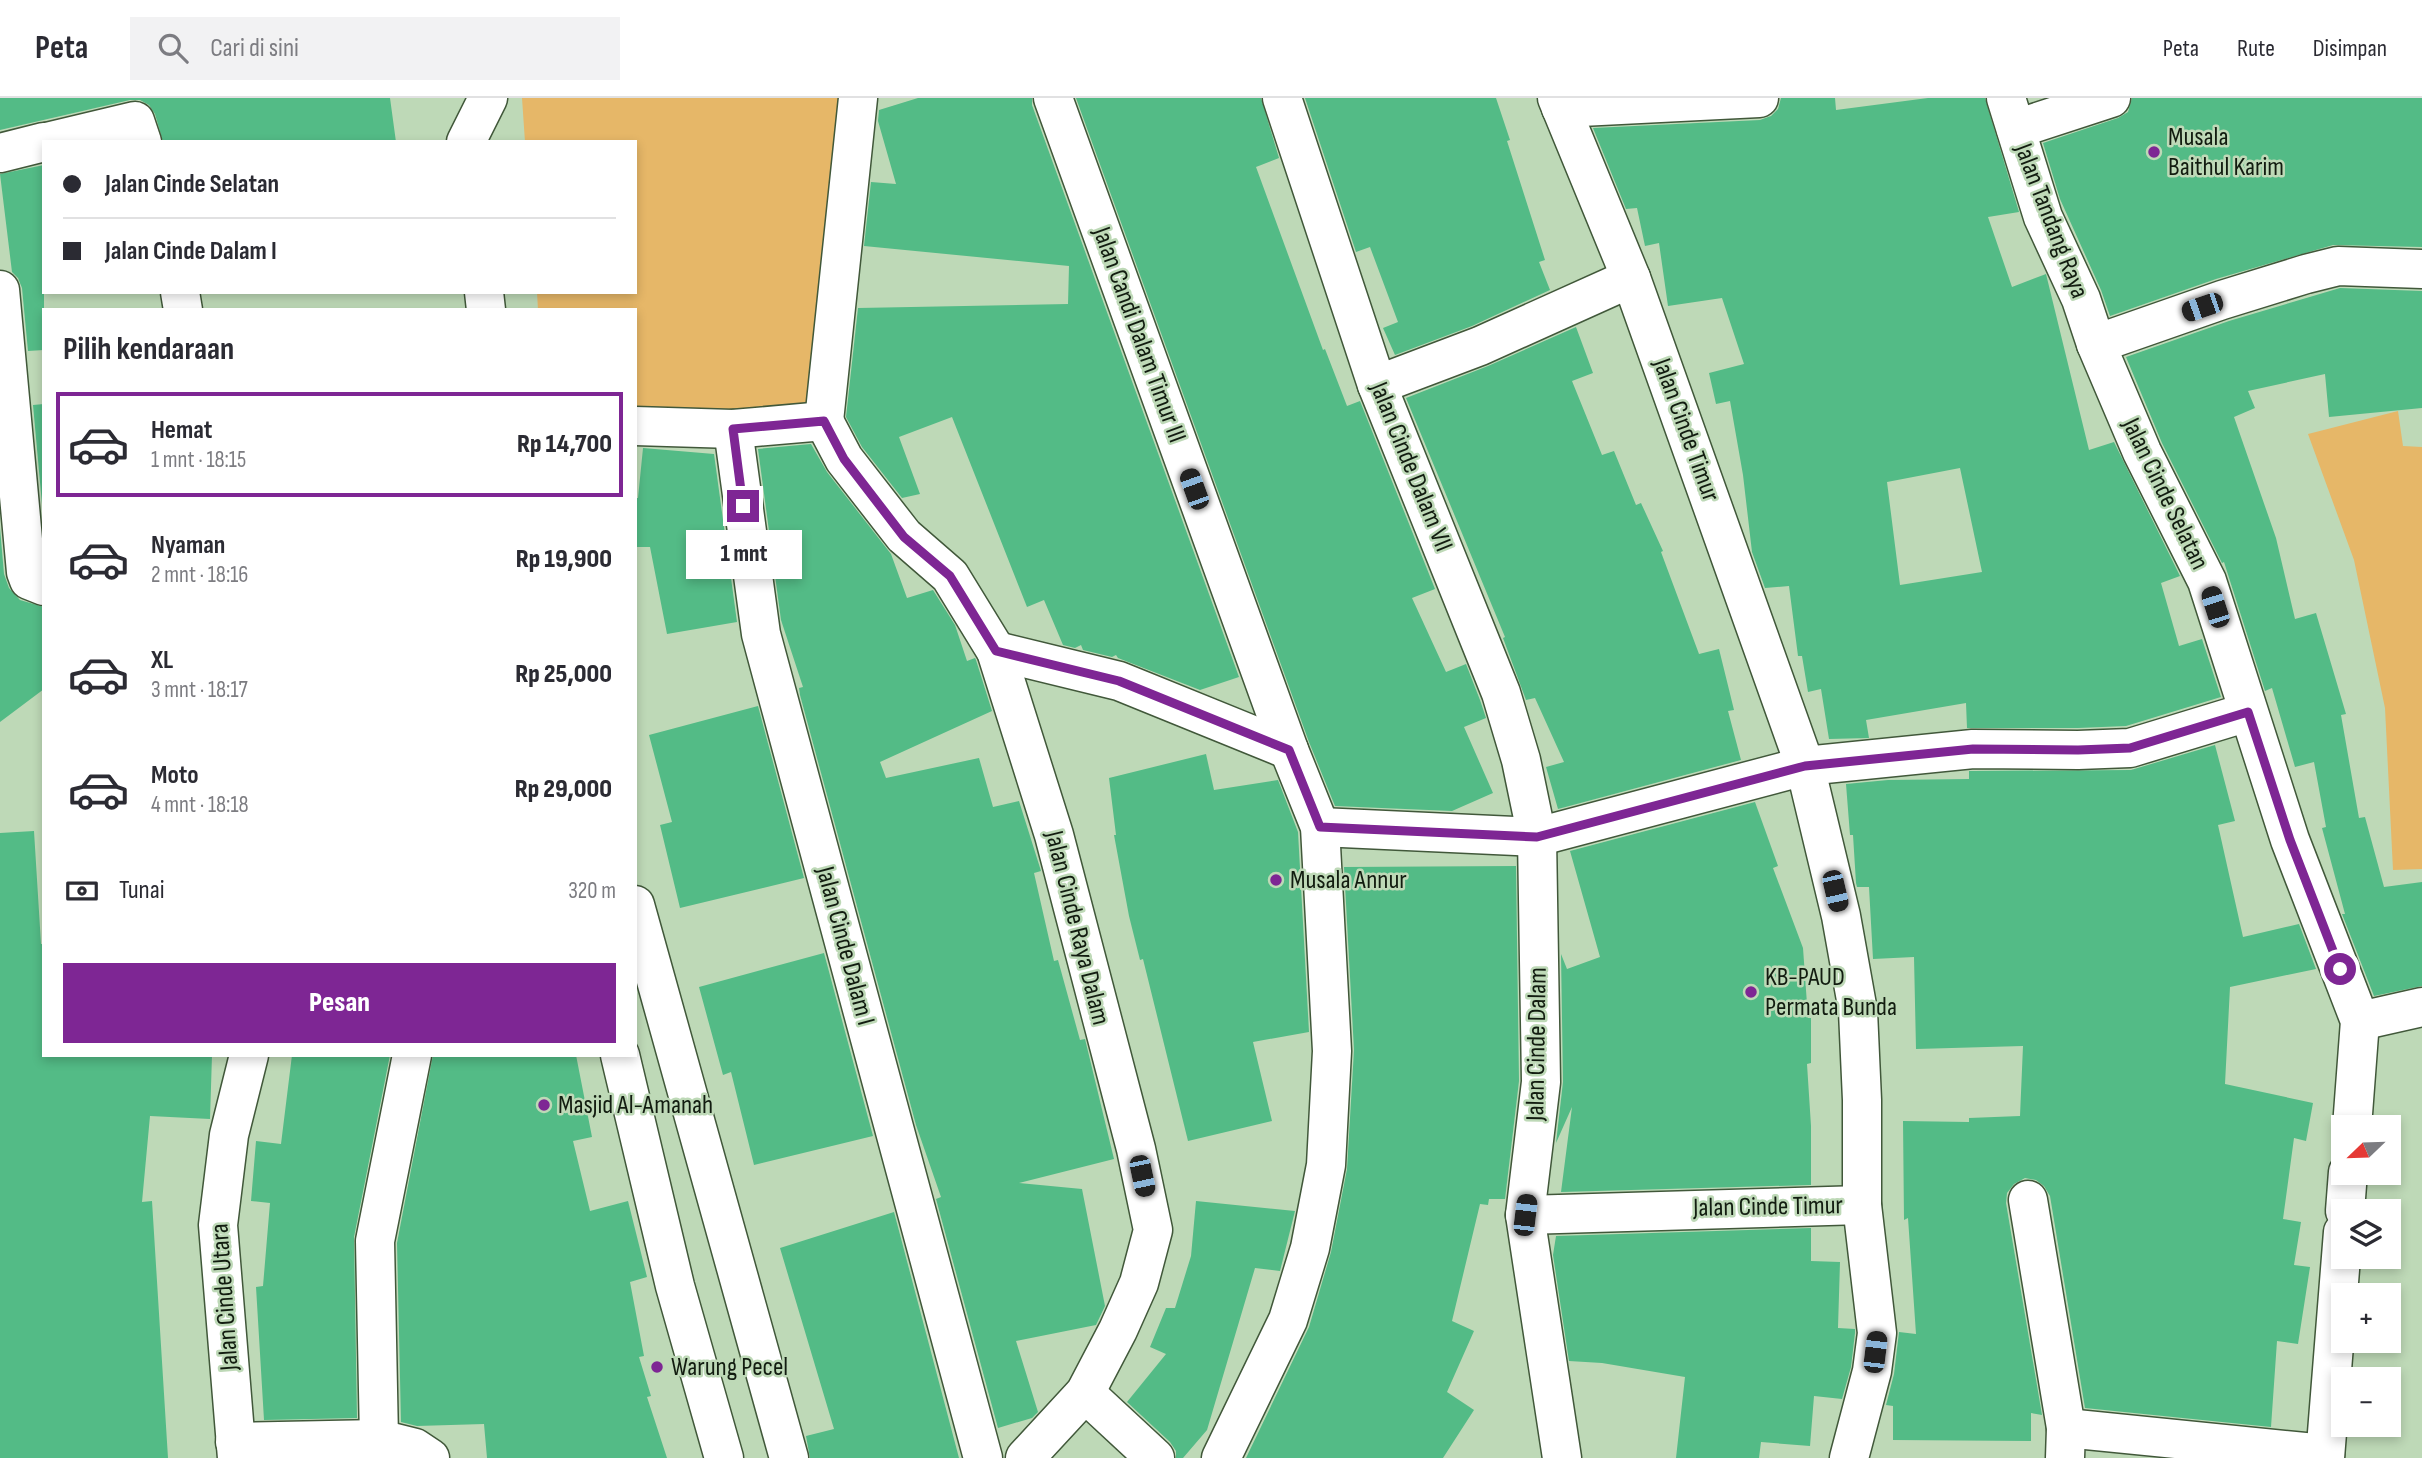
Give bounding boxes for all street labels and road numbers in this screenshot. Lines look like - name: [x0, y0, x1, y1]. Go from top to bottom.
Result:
- street label: Jalan Tandang Raya: [2007, 138, 2095, 303]
- street label: Jalan Candi Dalam Timur III: [1085, 222, 1192, 447]
- street label: Jalan Cinde Timur: [1645, 353, 1726, 506]
- street label: Jalan Cinde Dalam VII: [1363, 377, 1459, 556]
- street label: Jalan Cinde Selatan: [2115, 412, 2215, 575]
- street label: Jalan Cinde Raya Dalam: [1038, 827, 1116, 1028]
- street label: Jalan Cinde Dalam I: [809, 862, 881, 1029]
- street label: Jalan Cinde Dalam: [1520, 967, 1554, 1122]
- street label: Jalan Cinde Timur: [1692, 1190, 1844, 1224]
- street label: Jalan Cinde Utara: [204, 1223, 246, 1372]

